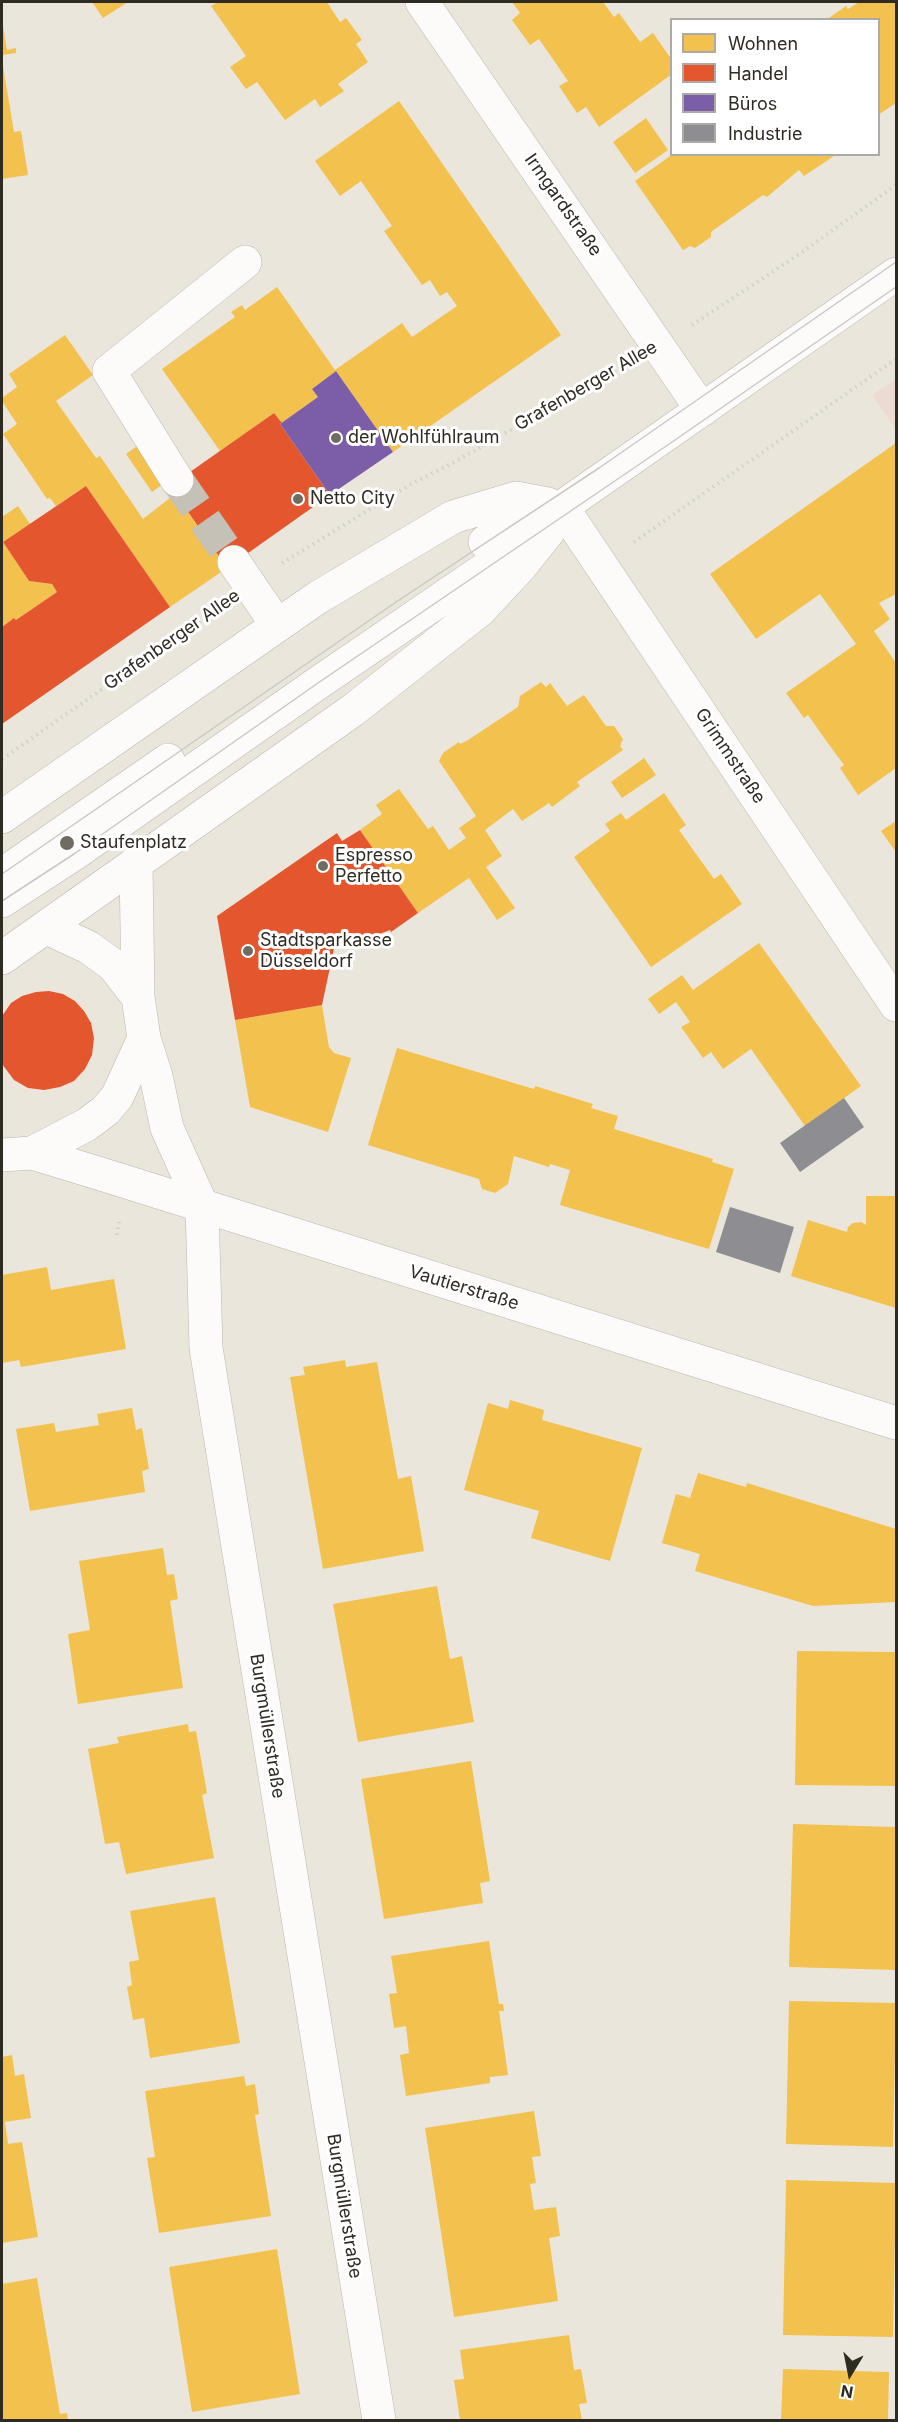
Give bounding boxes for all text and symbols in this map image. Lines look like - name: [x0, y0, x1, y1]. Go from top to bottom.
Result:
- legend: [670, 18, 880, 156]
- text: Wohnen: [728, 33, 798, 54]
- text: Handel: [728, 63, 788, 84]
- text: Büros: [728, 93, 777, 114]
- text: Industrie: [728, 123, 802, 144]
- street label: Irmgardstraße: [520, 150, 606, 260]
- street label: Grafenberger Allee: [511, 336, 661, 436]
- place label: der Wohlfühlraum: [348, 427, 500, 449]
- marker: der Wohlfühlraum: [329, 431, 343, 445]
- place label: Netto City: [310, 488, 395, 510]
- marker: Netto City: [291, 492, 305, 506]
- street label: Grafenberger Allee: [100, 585, 244, 695]
- street label: Grimmstraße: [690, 704, 770, 808]
- place label: Staufenplatz: [80, 832, 187, 854]
- marker: Staufenplatz: [58, 834, 76, 852]
- place label: Espresso Perfetto: [335, 845, 413, 888]
- marker: Espresso Perfetto: [316, 859, 330, 873]
- place label: Stadtsparkasse Düsseldorf: [260, 930, 392, 972]
- marker: Stadtsparkasse Düsseldorf: [241, 944, 255, 958]
- street label: Vautierstraße: [407, 1261, 521, 1315]
- street label: Burgmüllerstraße: [245, 1652, 289, 1800]
- street label: Burgmüllerstraße: [322, 2132, 366, 2280]
- north arrow: [820, 2344, 880, 2404]
- text: N: [839, 2381, 855, 2403]

